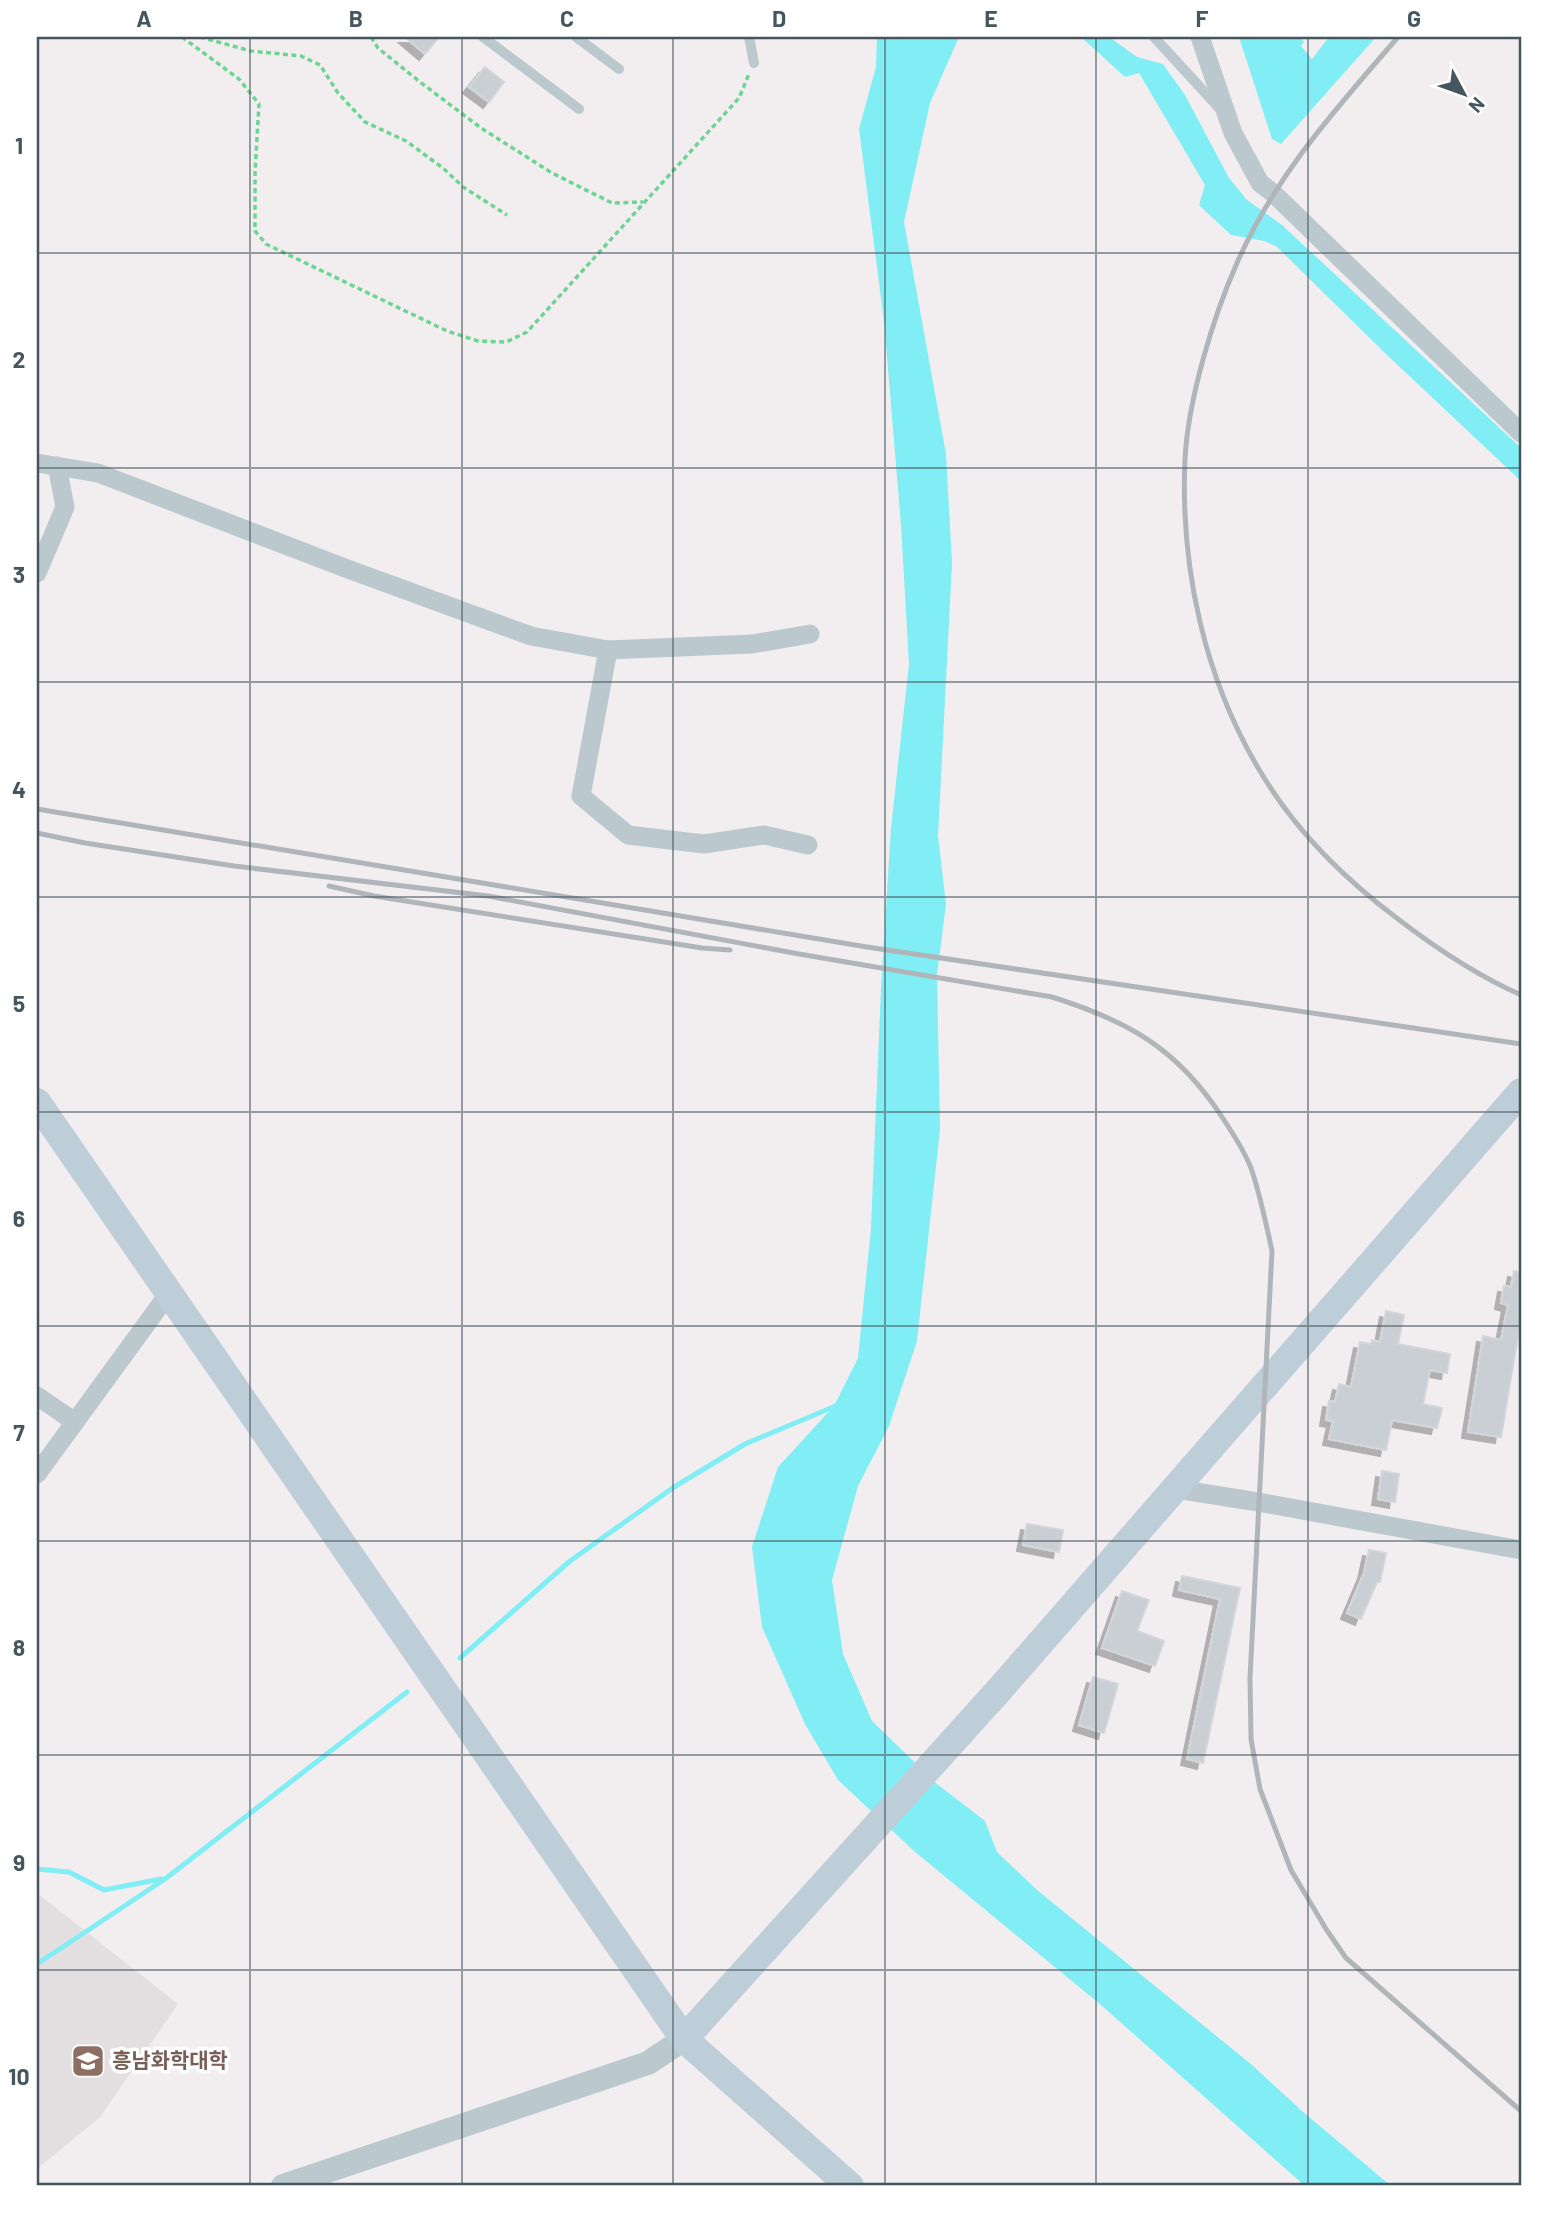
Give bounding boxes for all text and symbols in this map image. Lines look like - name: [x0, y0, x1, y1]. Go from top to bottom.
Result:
- text: A: [136, 4, 152, 32]
- text: B: [349, 4, 363, 32]
- text: C: [560, 4, 574, 32]
- text: D: [772, 4, 786, 32]
- text: E: [984, 4, 998, 32]
- text: F: [1196, 4, 1209, 32]
- text: G: [1407, 4, 1421, 32]
- north arrow: [1428, 60, 1498, 130]
- text: N: [1464, 93, 1490, 118]
- text: 1: [15, 131, 23, 159]
- text: 2: [13, 345, 25, 373]
- text: 3: [13, 560, 25, 588]
- text: 4: [12, 775, 26, 803]
- text: 5: [13, 989, 25, 1017]
- text: 6: [13, 1204, 25, 1232]
- text: 7: [13, 1418, 25, 1446]
- text: 8: [13, 1633, 25, 1661]
- text: 9: [13, 1848, 25, 1876]
- school or university icon: 흥남화학대학: [69, 2042, 107, 2080]
- place label: 흥남화학대학: [112, 2047, 228, 2072]
- text: 10: [8, 2062, 30, 2090]

